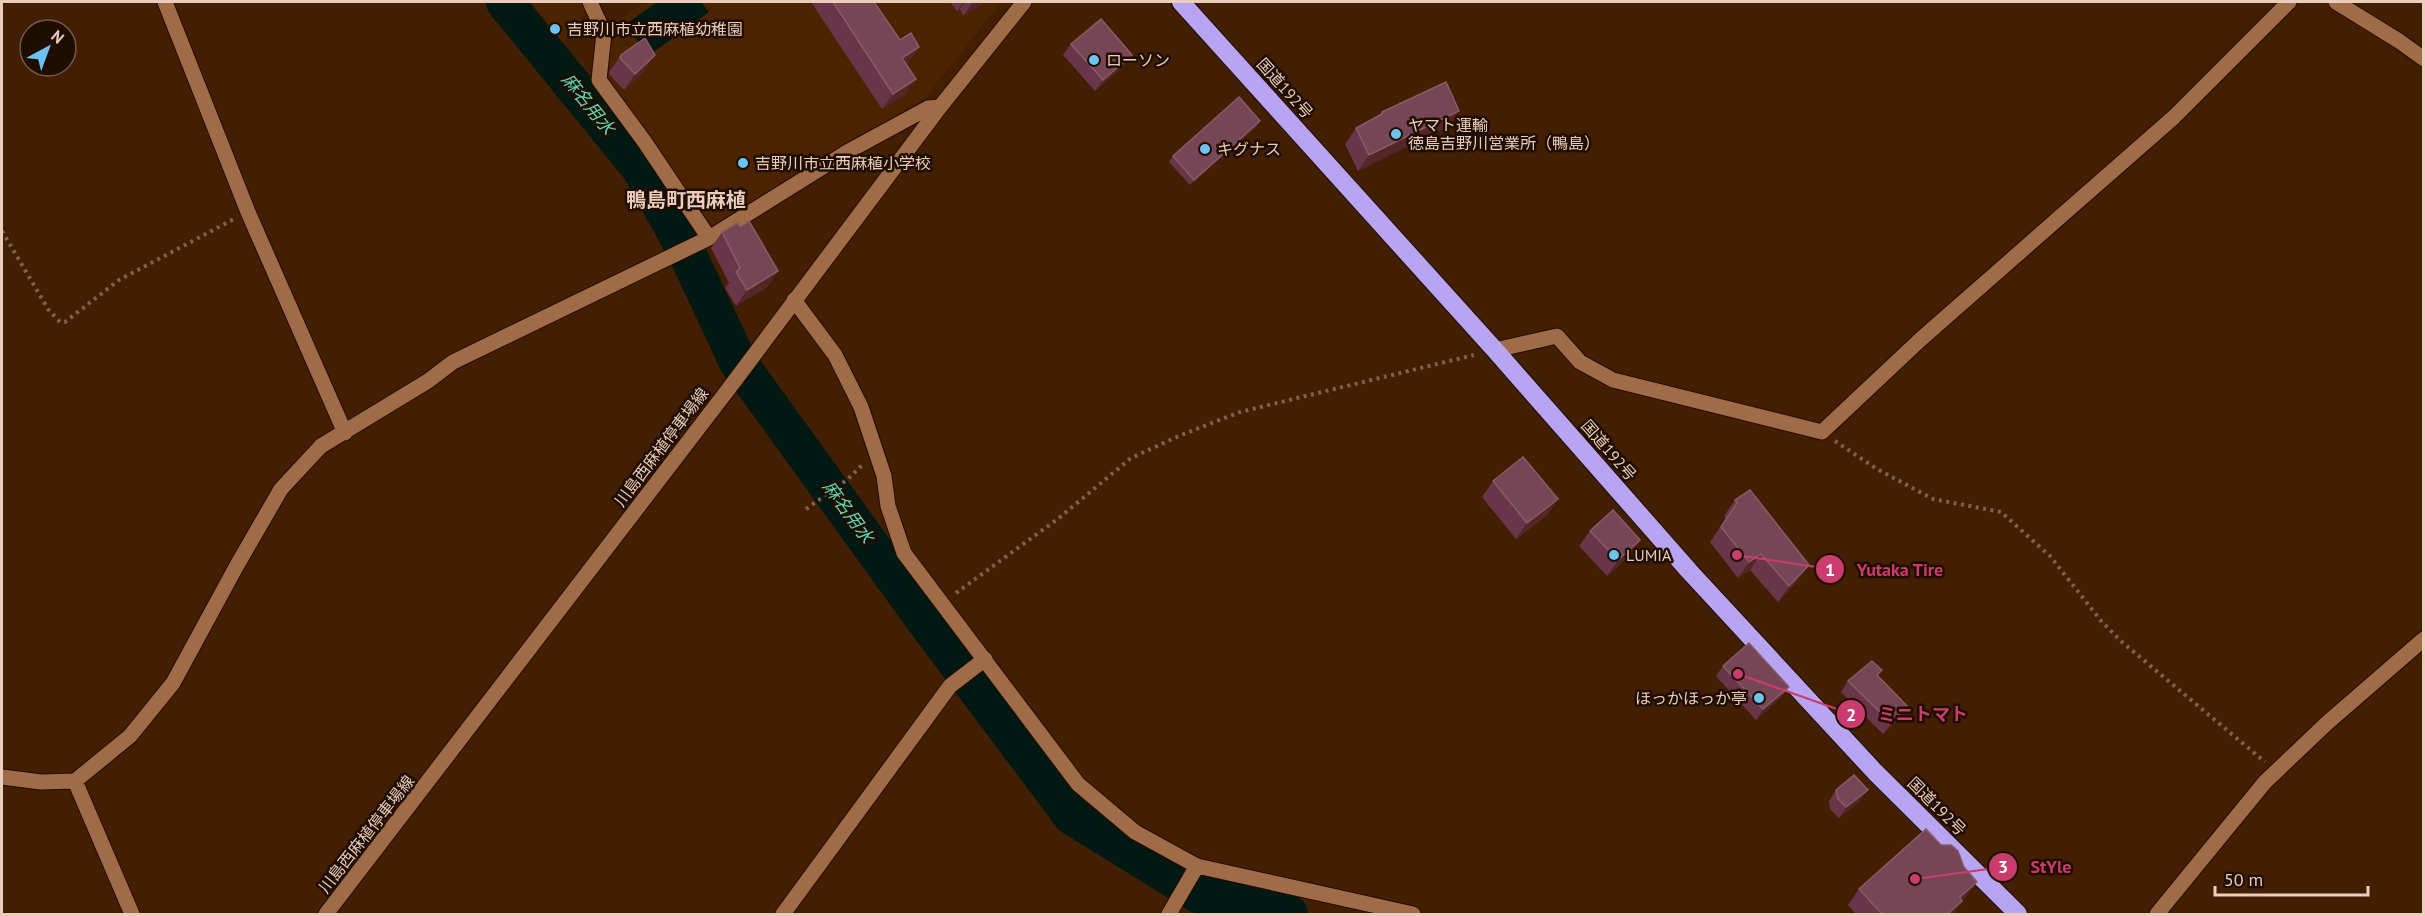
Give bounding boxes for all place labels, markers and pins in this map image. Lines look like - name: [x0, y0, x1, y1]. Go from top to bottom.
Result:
- place label: 吉野川市立西麻植幼稚園: [567, 19, 743, 39]
- marker: 吉野川市立西麻植幼稚園: [548, 22, 562, 36]
- place label: ローソン: [1106, 50, 1170, 70]
- marker: ローソン: [1087, 53, 1101, 67]
- place label: ヤマト運輸 徳島吉野川営業所（鴨島）: [1408, 115, 1600, 153]
- marker: ヤマト運輸 徳島吉野川営業所（鴨島）: [1389, 127, 1403, 141]
- place label: キグナス: [1217, 139, 1281, 159]
- marker: キグナス: [1198, 142, 1212, 156]
- place label: 吉野川市立西麻植小学校: [755, 153, 931, 173]
- marker: 吉野川市立西麻植小学校: [736, 156, 750, 170]
- place label: LUMIA: [1626, 545, 1672, 565]
- marker: LUMIA: [1607, 548, 1621, 562]
- callout: Yutaka Tire: [1815, 551, 1956, 587]
- place label: ほっかほっか亭: [1635, 688, 1747, 708]
- marker: ほっかほっか亭: [1752, 691, 1766, 705]
- callout: ミニトマト: [1836, 696, 1980, 732]
- callout: StYle: [1988, 849, 2083, 885]

